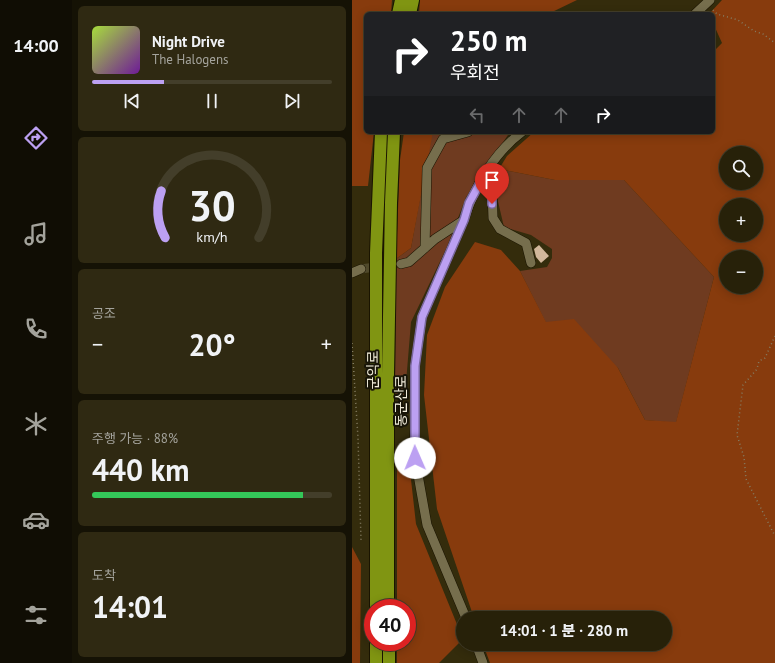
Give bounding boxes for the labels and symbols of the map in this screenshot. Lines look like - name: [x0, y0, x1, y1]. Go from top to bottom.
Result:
- pin: [475, 163, 509, 204]
- street label: 군익로: [364, 351, 382, 389]
- street label: 동군산로: [392, 375, 410, 427]
- position arrow: [394, 437, 436, 479]
- speed limit sign: 40: [364, 599, 416, 651]

